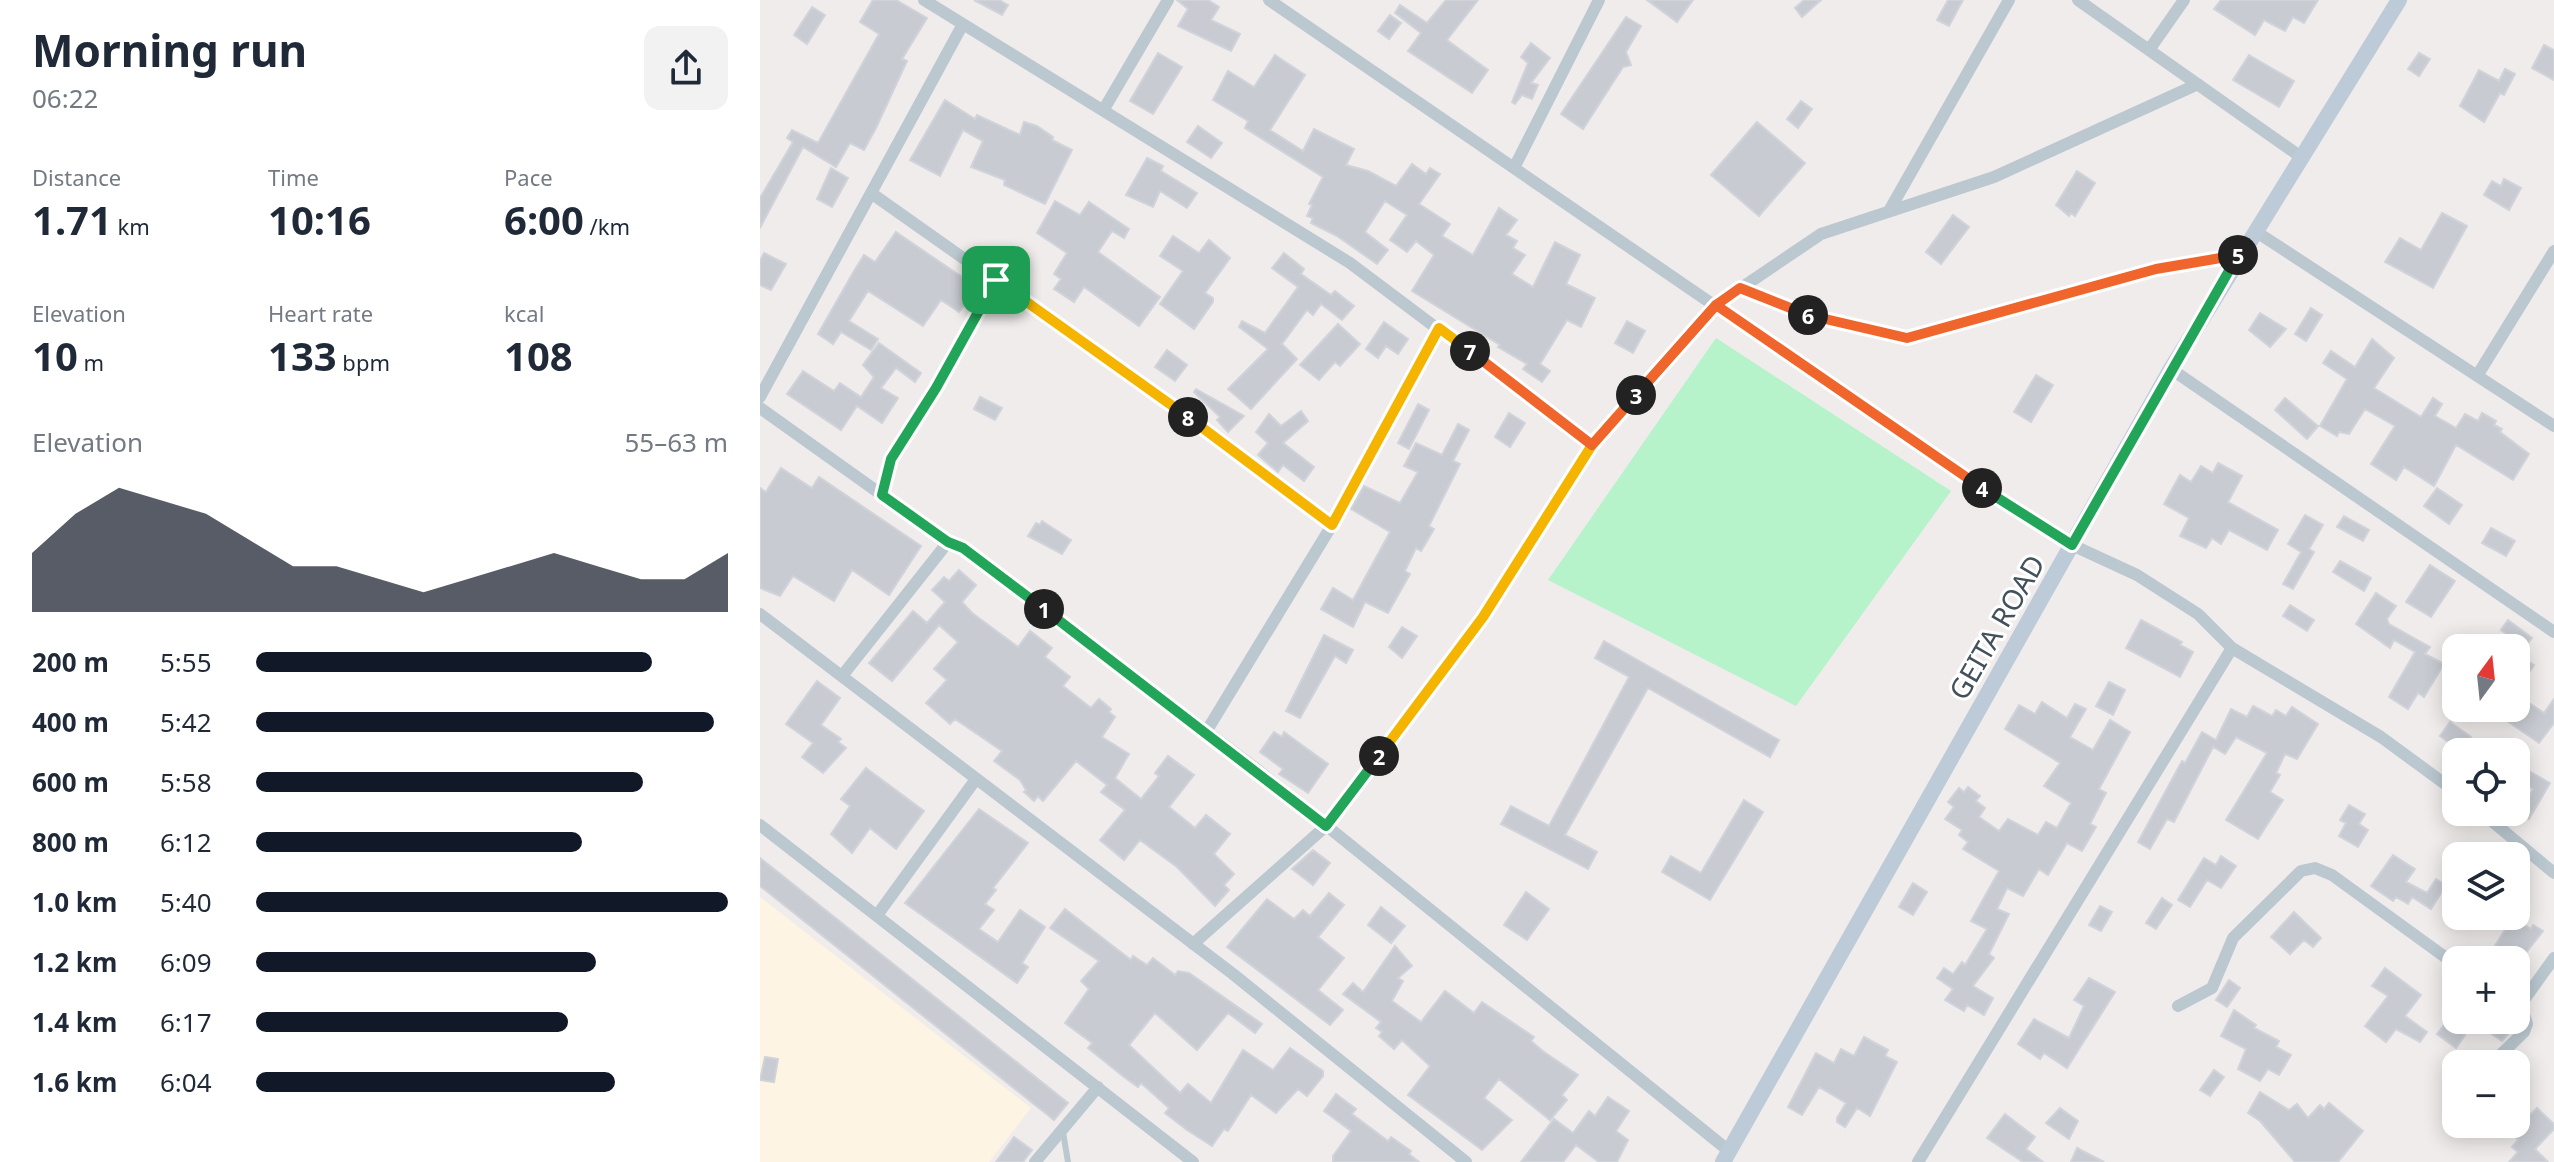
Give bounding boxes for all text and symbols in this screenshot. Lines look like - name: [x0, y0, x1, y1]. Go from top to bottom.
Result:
- text: Morning run: [32, 20, 307, 80]
- button: share: [644, 26, 728, 110]
- text: 06:22: [32, 80, 98, 116]
- text: Distance: [32, 162, 121, 192]
- text: Time: [268, 162, 319, 192]
- text: Pace: [504, 162, 553, 192]
- text: 1.71: [32, 192, 112, 247]
- text: 10:16: [268, 192, 371, 247]
- text: 6:00: [504, 192, 584, 247]
- text: km: [112, 211, 150, 241]
- text: /km: [584, 211, 630, 241]
- pin: 5: [2218, 235, 2258, 275]
- text: 5: [2232, 240, 2244, 270]
- pin: [962, 246, 1030, 314]
- icon: arrive: [974, 258, 1018, 302]
- pin: 6: [1788, 295, 1828, 335]
- text: Elevation: [32, 298, 126, 328]
- text: Heart rate: [268, 298, 373, 328]
- text: kcal: [504, 298, 544, 328]
- text: 6: [1802, 300, 1814, 330]
- text: 10: [32, 328, 78, 383]
- text: 133: [268, 328, 337, 383]
- text: 108: [504, 328, 573, 383]
- pin: 7: [1450, 331, 1490, 371]
- text: 7: [1464, 336, 1476, 366]
- text: m: [78, 347, 104, 377]
- text: bpm: [337, 347, 390, 377]
- pin: 3: [1616, 375, 1656, 415]
- text: 3: [1630, 380, 1642, 410]
- pin: 8: [1168, 397, 1208, 437]
- text: 8: [1182, 402, 1194, 432]
- text: Elevation: [32, 424, 143, 460]
- text: 55–63 m: [624, 424, 728, 460]
- pin: 4: [1962, 468, 2002, 508]
- text: 4: [1976, 473, 1988, 503]
- street label: GEITA ROAD: [1939, 548, 2053, 706]
- pin: 1: [1024, 589, 1064, 629]
- text: 1: [1038, 594, 1050, 624]
- north arrow: [2442, 634, 2530, 722]
- map controls: [2442, 634, 2530, 1138]
- text: 200 m: [32, 644, 109, 680]
- text: 5:55: [160, 644, 212, 680]
- text: 400 m: [32, 704, 109, 740]
- text: 5:42: [160, 704, 212, 740]
- pin: 2: [1359, 736, 1399, 776]
- button: locate: [2442, 738, 2530, 826]
- text: 2: [1373, 741, 1385, 771]
- text: 600 m: [32, 764, 109, 800]
- text: 5:58: [160, 764, 212, 800]
- text: 800 m: [32, 824, 109, 860]
- text: 6:12: [160, 824, 212, 860]
- button: layers: [2442, 842, 2530, 930]
- text: 1.0 km: [32, 884, 117, 920]
- text: 5:40: [160, 884, 212, 920]
- text: 1.2 km: [32, 944, 117, 980]
- text: 6:09: [160, 944, 212, 980]
- button: +: [2442, 946, 2530, 1034]
- text: 1.4 km: [32, 1004, 117, 1040]
- text: 6:17: [160, 1004, 212, 1040]
- button: −: [2442, 1050, 2530, 1138]
- text: 1.6 km: [32, 1064, 117, 1100]
- text: 6:04: [160, 1064, 212, 1100]

